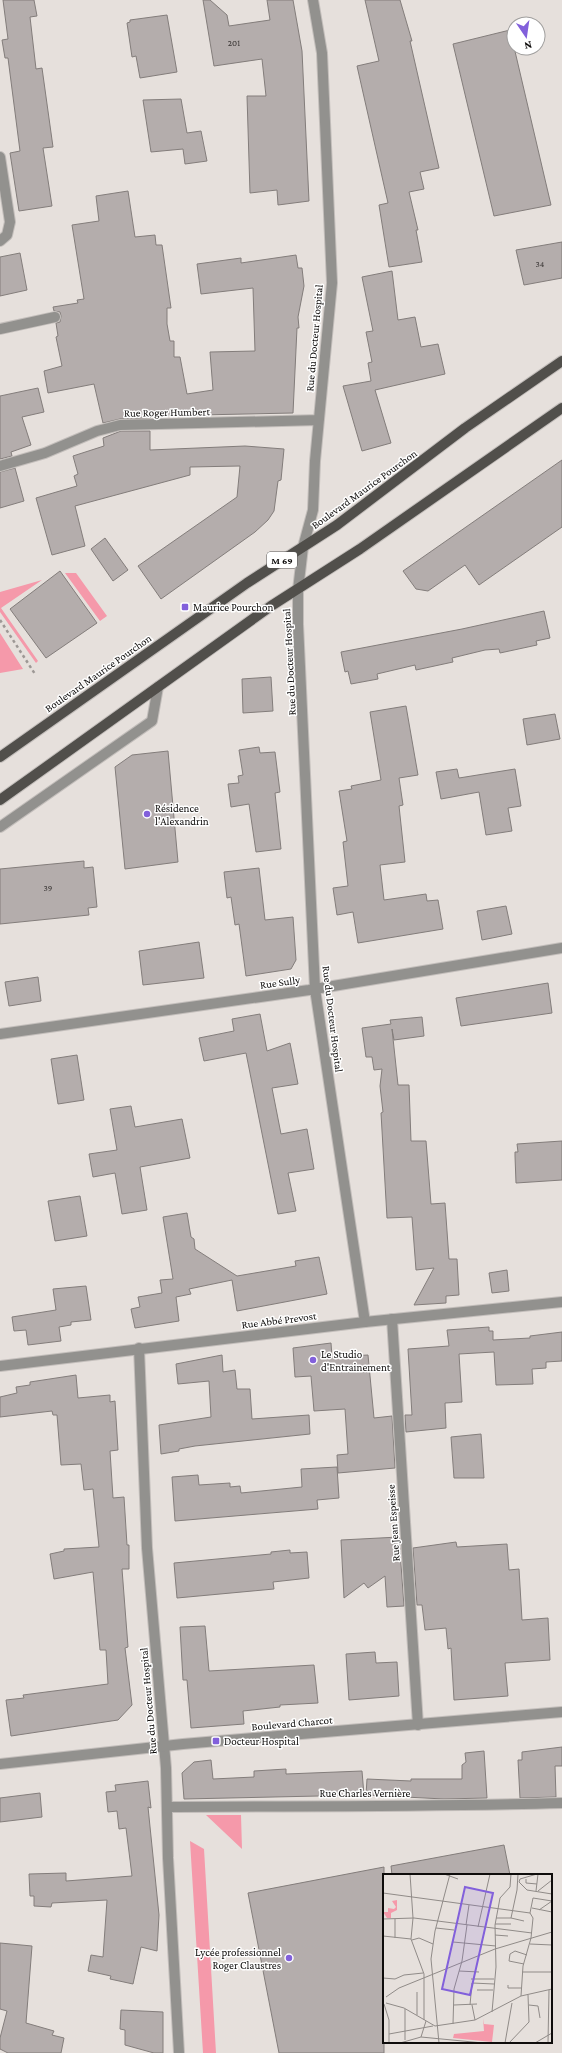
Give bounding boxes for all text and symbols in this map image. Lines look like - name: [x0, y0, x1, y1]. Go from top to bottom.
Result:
- north arrow: [506, 16, 546, 56]
- house number: 201: [228, 38, 240, 48]
- text: N: [523, 39, 533, 53]
- house number: 34: [536, 259, 545, 269]
- street label: Rue du Docteur Hospital: [303, 284, 326, 392]
- street label: Rue Roger Humbert: [124, 405, 211, 420]
- street label: Boulevard Maurice Pourchon: [309, 447, 419, 531]
- road number: M 69: [267, 552, 297, 568]
- place label: Maurice Pourchon: [193, 601, 273, 613]
- marker: Maurice Pourchon: [180, 602, 190, 612]
- street label: Rue du Docteur Hospital: [280, 608, 299, 716]
- street label: Boulevard Maurice Pourchon: [43, 632, 154, 714]
- place label: Résidence l'Alexandrin: [155, 802, 209, 827]
- marker: Résidence l'Alexandrin: [142, 809, 152, 819]
- house number: 39: [44, 883, 53, 893]
- street label: Rue du Docteur Hospital: [320, 965, 345, 1073]
- street label: Rue Sully: [259, 973, 302, 992]
- street label: Rue Abbé Prevost: [241, 1309, 318, 1331]
- place label: Le Studio d'Entrainement: [321, 1348, 391, 1373]
- marker: Le Studio d'Entrainement: [308, 1355, 318, 1365]
- street label: Rue Jean Espeisse: [384, 1484, 403, 1562]
- street label: Rue du Docteur Hospital: [137, 1647, 160, 1755]
- street label: Boulevard Charcot: [251, 1713, 333, 1733]
- place label: Docteur Hospital: [224, 1735, 299, 1748]
- marker: Docteur Hospital: [211, 1736, 221, 1746]
- street label: Rue Charles Vernière: [320, 1787, 411, 1799]
- inset map: [383, 1874, 552, 2043]
- place label: Lycée professionnel Roger Claustres: [195, 1946, 281, 1972]
- marker: Lycée professionnel Roger Claustres: [284, 1953, 294, 1963]

